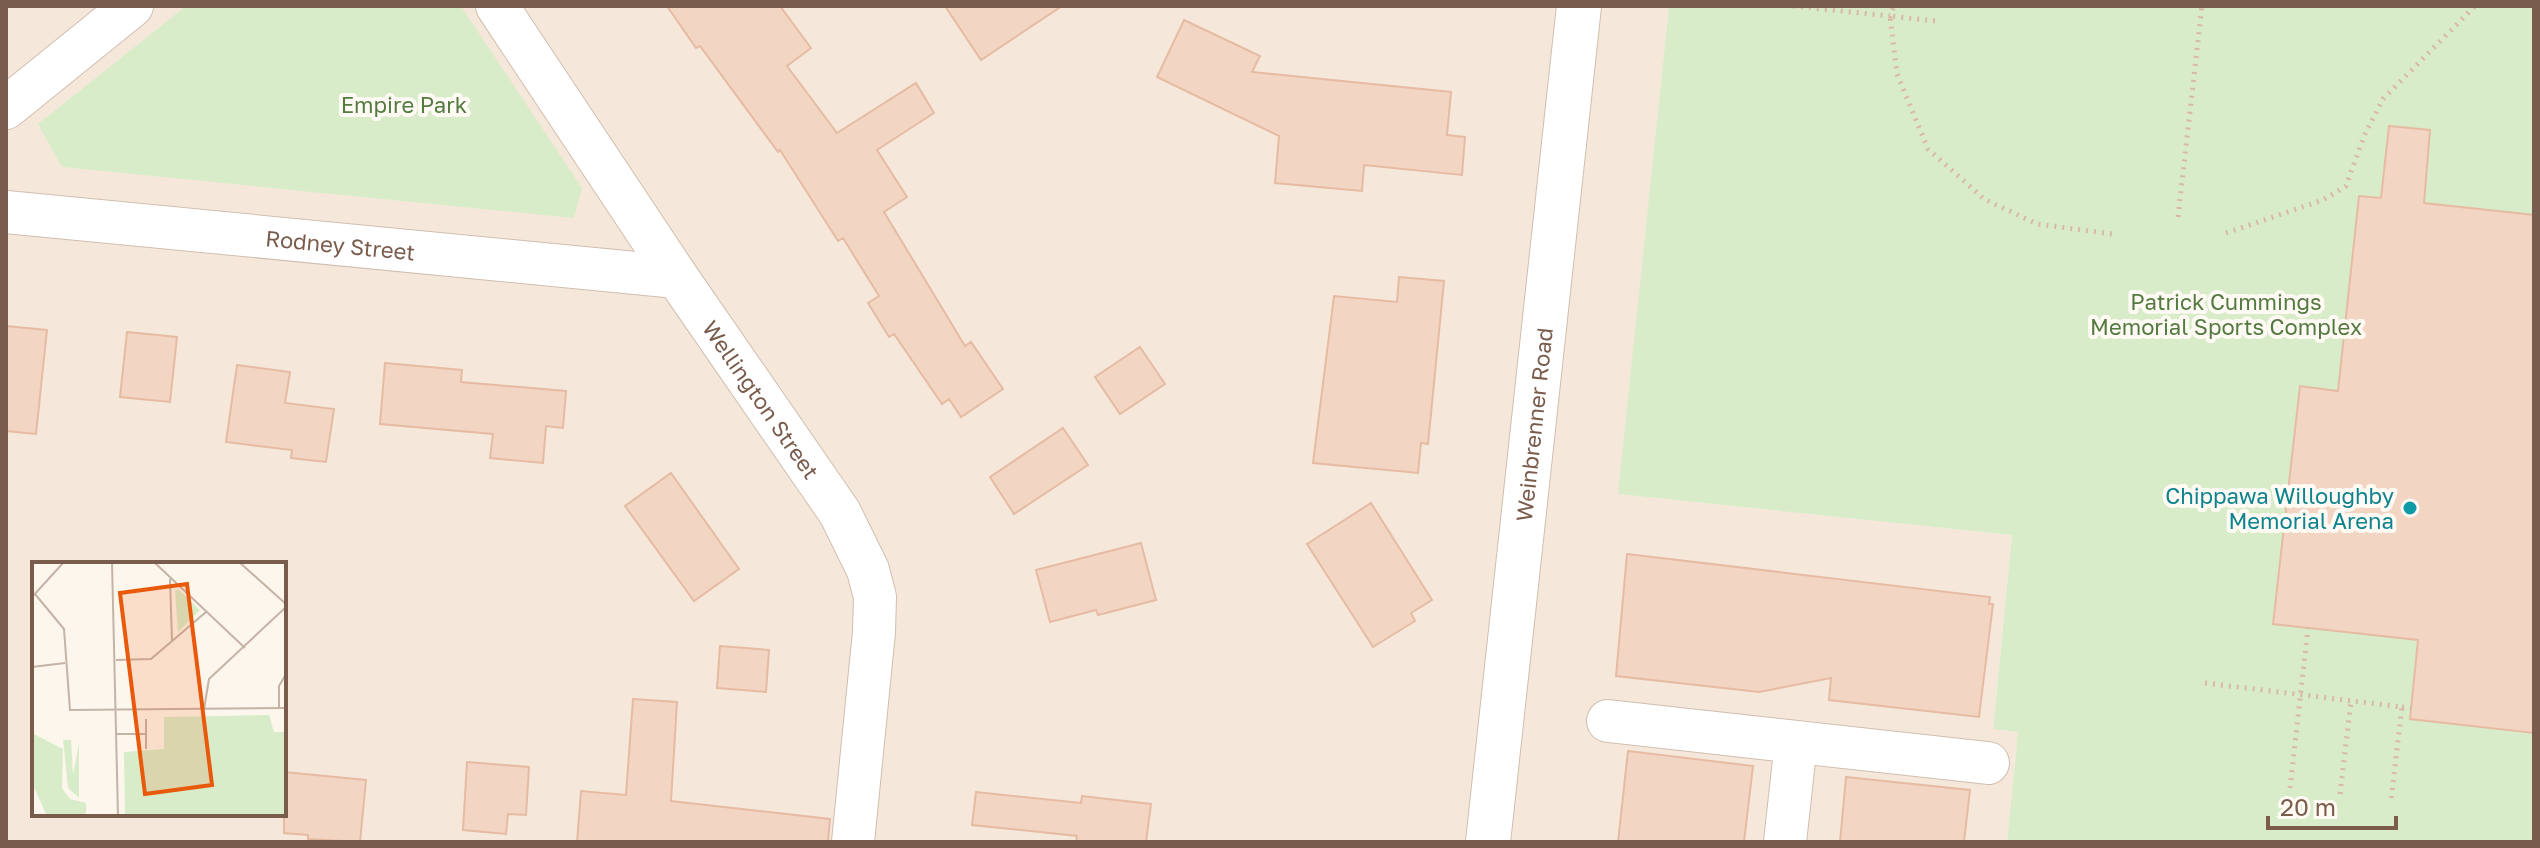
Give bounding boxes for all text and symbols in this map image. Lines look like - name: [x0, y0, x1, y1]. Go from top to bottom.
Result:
- park label: Empire Park: [341, 91, 467, 118]
- street label: Rodney Street: [264, 224, 417, 265]
- park label: Patrick Cummings Memorial Sports Complex: [2090, 288, 2362, 340]
- street label: Wellington Street: [697, 315, 826, 484]
- street label: Weinbrenner Road: [1509, 326, 1557, 523]
- place label: Chippawa Willoughby Memorial Arena: [2165, 482, 2394, 534]
- marker: Chippawa Willoughby Memorial Arena: [2401, 499, 2419, 517]
- inset map: [32, 562, 286, 816]
- scale bar: [2268, 780, 2396, 830]
- text: 20 m: [2280, 792, 2336, 821]

